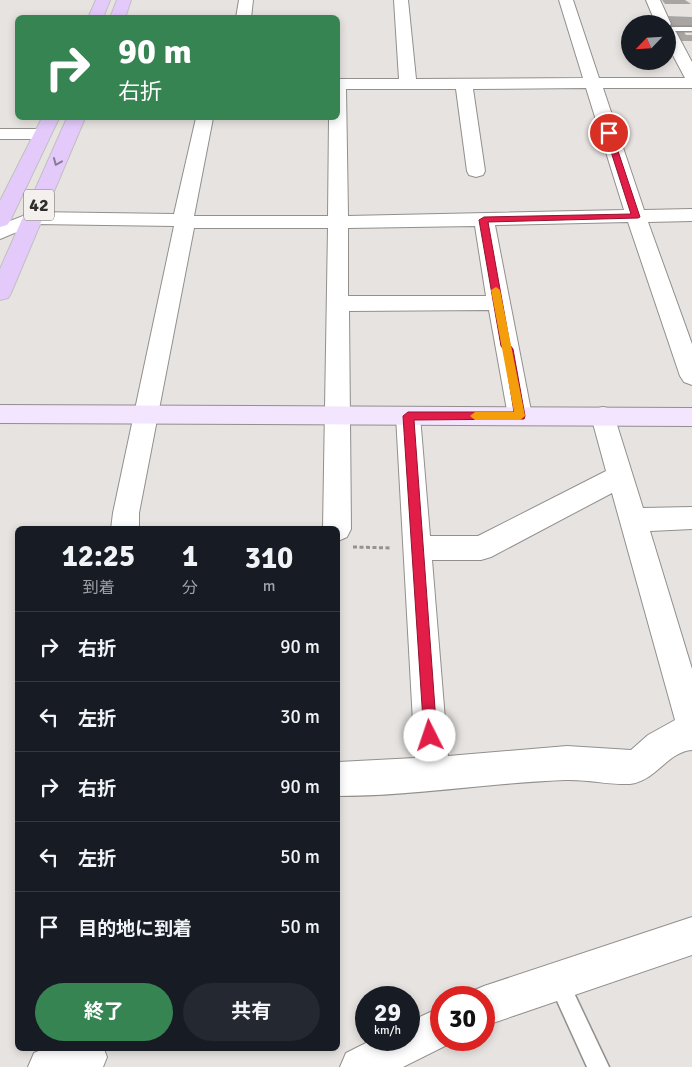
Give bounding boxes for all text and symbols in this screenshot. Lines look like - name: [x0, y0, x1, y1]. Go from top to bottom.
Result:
- north arrow: [621, 15, 676, 70]
- map controls: [621, 15, 676, 70]
- text: 90 m: [118, 30, 192, 73]
- icon: right: [35, 35, 100, 100]
- text: 右折: [118, 78, 162, 105]
- pin: [588, 112, 630, 154]
- icon: arrive: [595, 119, 623, 147]
- one-way arrow: [52, 157, 63, 166]
- road number: 42: [24, 190, 54, 220]
- text: 12:25: [62, 538, 135, 575]
- text: 1: [182, 538, 198, 575]
- text: 310: [245, 540, 293, 577]
- text: m: [263, 576, 275, 596]
- text: 到着: [82, 578, 114, 598]
- text: 分: [182, 578, 198, 598]
- icon: right: [35, 633, 63, 661]
- text: 90 m: [280, 635, 320, 659]
- text: 右折: [78, 637, 116, 661]
- icon: left: [35, 703, 63, 731]
- text: 30 m: [280, 705, 320, 729]
- text: 左折: [78, 707, 116, 731]
- position arrow: [403, 709, 455, 761]
- icon: right: [35, 773, 63, 801]
- text: 90 m: [280, 775, 320, 799]
- text: 右折: [78, 777, 116, 801]
- icon: left: [35, 843, 63, 871]
- text: 50 m: [280, 845, 320, 869]
- text: 左折: [78, 847, 116, 871]
- icon: arrive: [35, 913, 63, 941]
- text: 50 m: [280, 915, 320, 939]
- text: 目的地に到着: [78, 917, 192, 941]
- button: 終了: [35, 983, 173, 1041]
- button: 共有: [183, 983, 320, 1041]
- speed limit sign: 30: [430, 986, 495, 1051]
- text: 29: [374, 997, 401, 1028]
- text: km/h: [374, 1023, 401, 1038]

